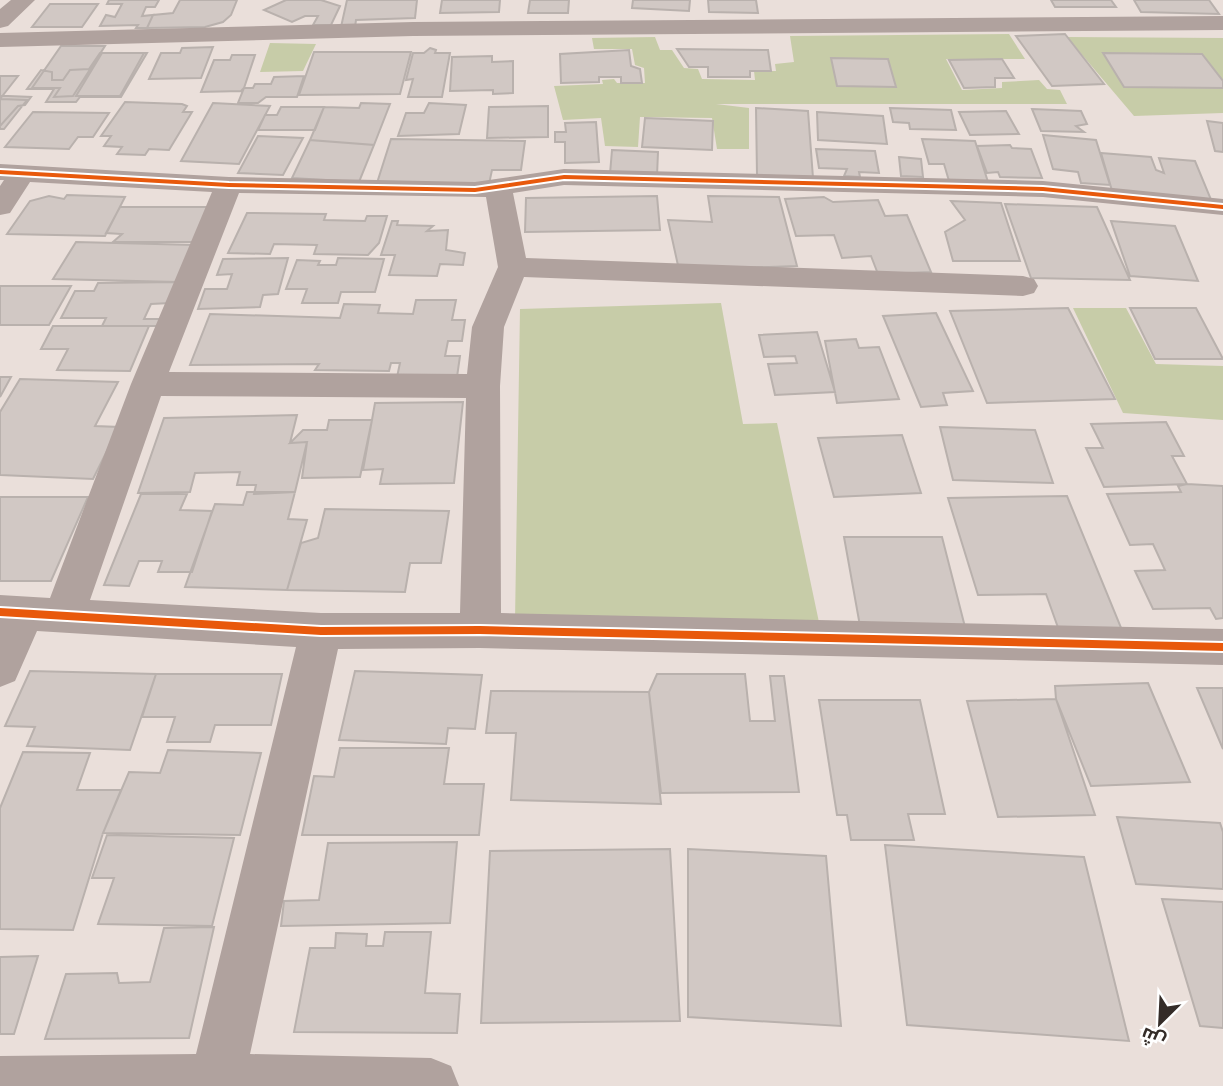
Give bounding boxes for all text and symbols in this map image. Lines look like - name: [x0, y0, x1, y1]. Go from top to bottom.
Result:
- north arrow: [1125, 988, 1195, 1058]
- text: ش: [1137, 1023, 1169, 1054]

